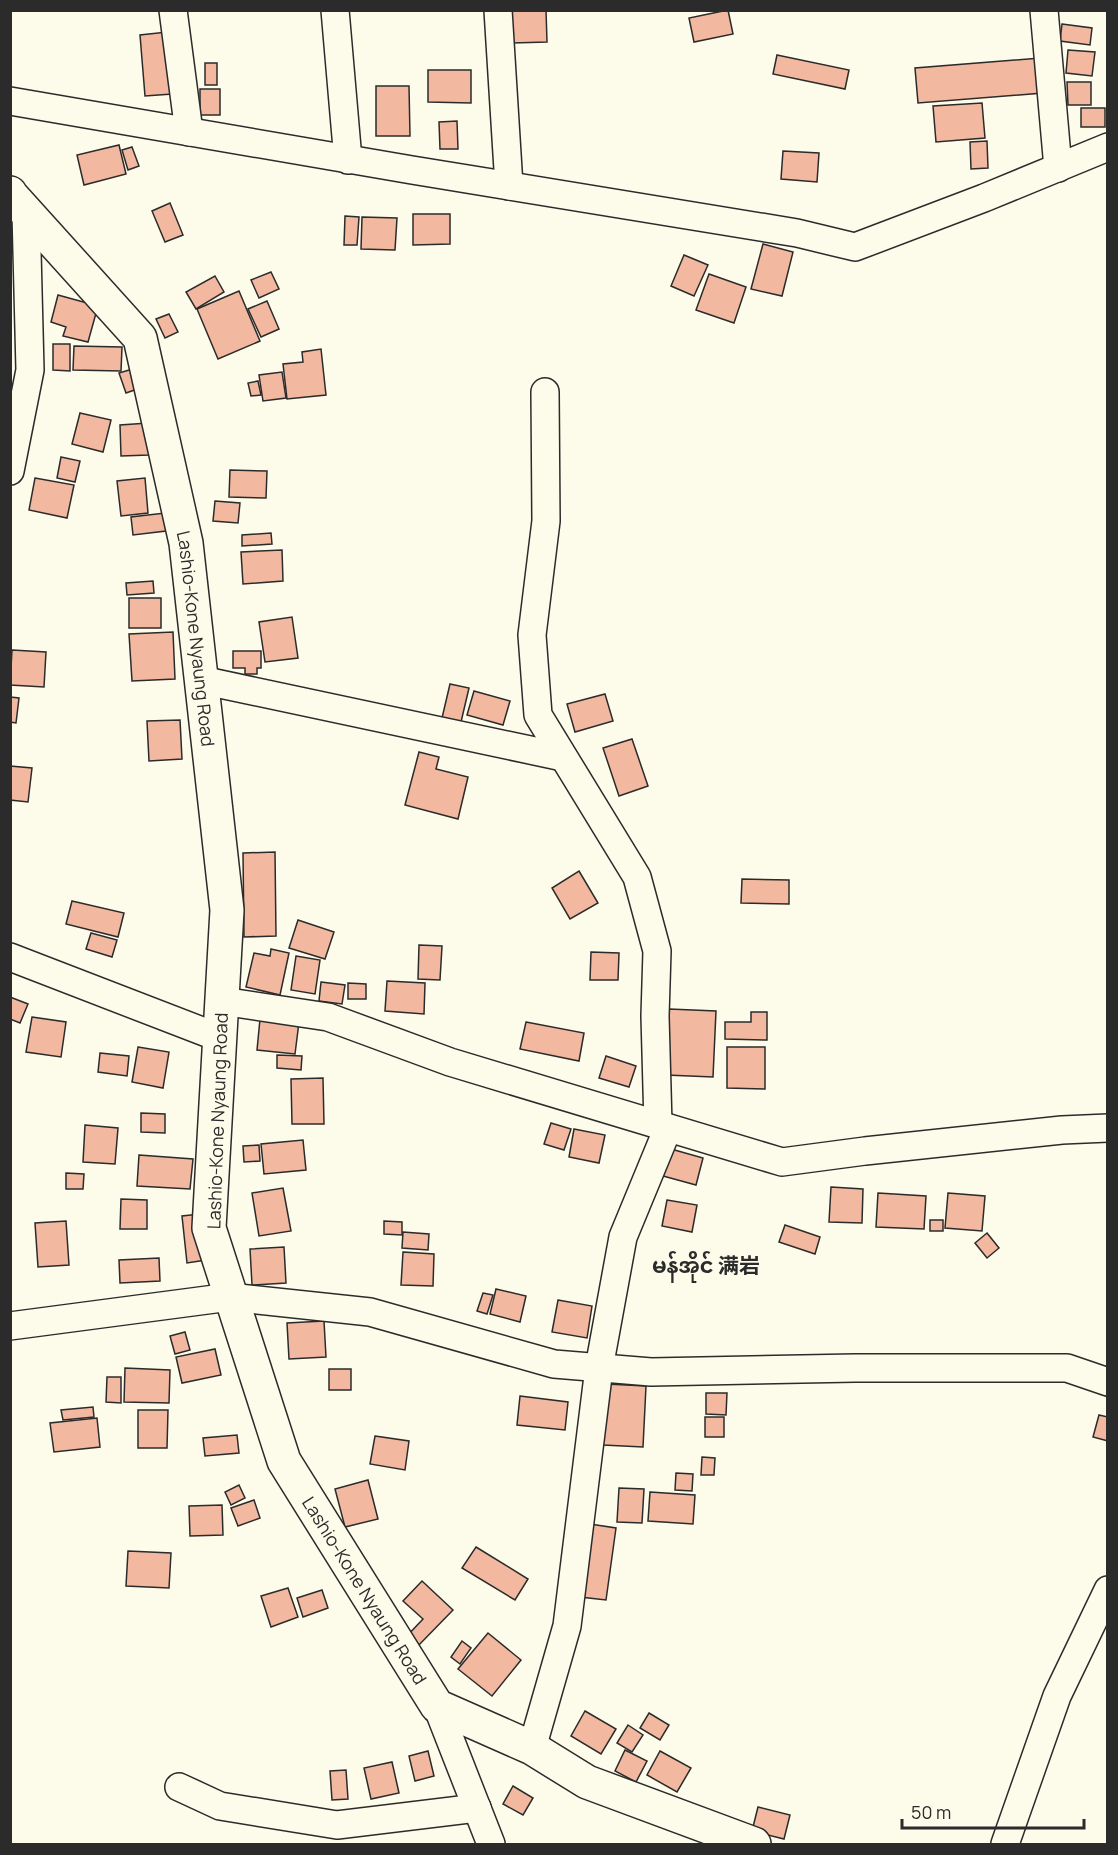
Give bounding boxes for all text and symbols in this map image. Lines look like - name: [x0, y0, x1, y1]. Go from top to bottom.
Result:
- street label: Lashio-Kone Nyaung Road: [172, 528, 221, 748]
- street label: Lashio-Kone Nyaung Road: [201, 1012, 233, 1230]
- district label: မန်အိုင် 满岩: [652, 1250, 760, 1283]
- street label: Lashio-Kone Nyaung Road: [297, 1492, 432, 1689]
- scale bar: [902, 1792, 1084, 1830]
- text: 50 m: [911, 1800, 951, 1824]

